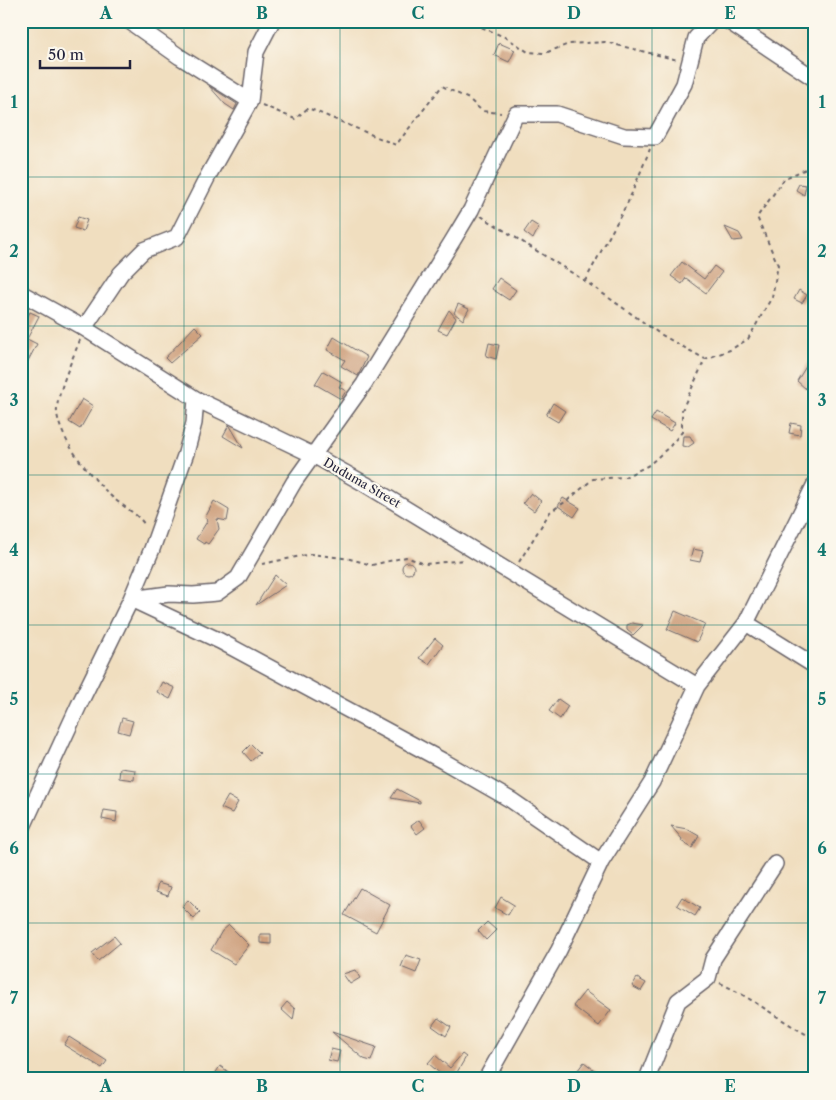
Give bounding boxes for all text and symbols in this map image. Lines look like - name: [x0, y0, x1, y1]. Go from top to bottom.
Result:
- text: A: [99, 3, 113, 23]
- text: B: [256, 3, 268, 23]
- text: C: [412, 3, 424, 23]
- text: D: [567, 3, 581, 23]
- text: E: [724, 3, 736, 23]
- scale bar: [40, 38, 130, 70]
- text: 50 m: [48, 45, 84, 64]
- text: 1: [10, 92, 18, 112]
- text: 1: [818, 92, 826, 112]
- text: 2: [9, 241, 19, 261]
- text: 2: [817, 241, 827, 261]
- text: 3: [9, 390, 19, 410]
- text: 3: [817, 390, 827, 410]
- street label: Duduma Street: [321, 454, 404, 511]
- text: 4: [9, 540, 19, 560]
- text: 4: [817, 540, 827, 560]
- text: 5: [10, 689, 19, 709]
- text: 5: [818, 689, 827, 709]
- text: 6: [9, 838, 19, 858]
- text: 6: [817, 838, 827, 858]
- text: 7: [10, 988, 19, 1008]
- text: 7: [818, 988, 827, 1008]
- text: A: [99, 1076, 113, 1096]
- text: B: [256, 1076, 268, 1096]
- text: C: [412, 1076, 424, 1096]
- text: D: [567, 1076, 581, 1096]
- text: E: [724, 1076, 736, 1096]

